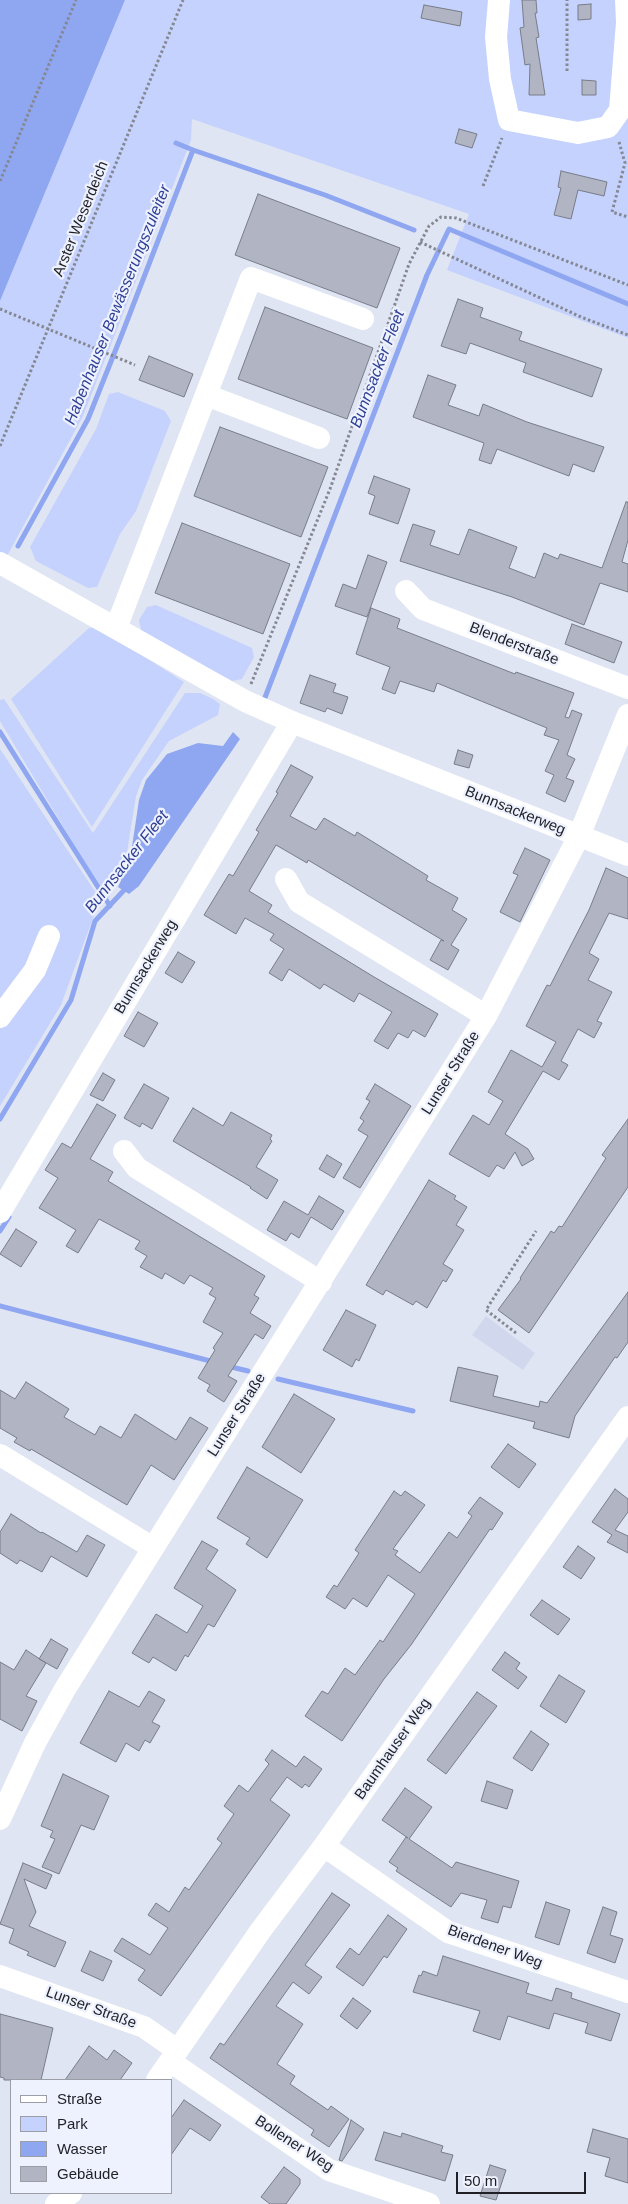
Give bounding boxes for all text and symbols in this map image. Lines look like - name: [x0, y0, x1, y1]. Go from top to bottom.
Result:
- street label: Arster Weserdeich: [50, 159, 112, 279]
- water label: Habenhauser Bewässerungszuleiter: [61, 182, 175, 428]
- water label: Bunnsacker Fleet: [347, 307, 409, 431]
- street label: Blenderstraße: [467, 619, 561, 669]
- street label: Bunnsackerweg: [462, 783, 568, 839]
- water label: Bunnsacker Fleet: [81, 807, 173, 917]
- street label: Bunnsackerweg: [111, 917, 181, 1017]
- street label: Lunser Straße: [418, 1028, 484, 1118]
- street label: Lunser Straße: [204, 1370, 270, 1460]
- street label: Baumhauser Weg: [351, 1695, 435, 1803]
- street label: Bierdener Weg: [445, 1921, 545, 1973]
- street label: Lunser Straße: [43, 1983, 139, 2033]
- legend: [10, 2079, 172, 2194]
- text: Straße: [57, 2090, 102, 2107]
- street label: Bollener Weg: [251, 2112, 337, 2176]
- text: Park: [57, 2115, 88, 2132]
- text: Wasser: [57, 2140, 107, 2157]
- scale bar: [458, 2162, 588, 2194]
- text: Gebäude: [57, 2165, 119, 2182]
- text: 50 m: [464, 2172, 497, 2189]

